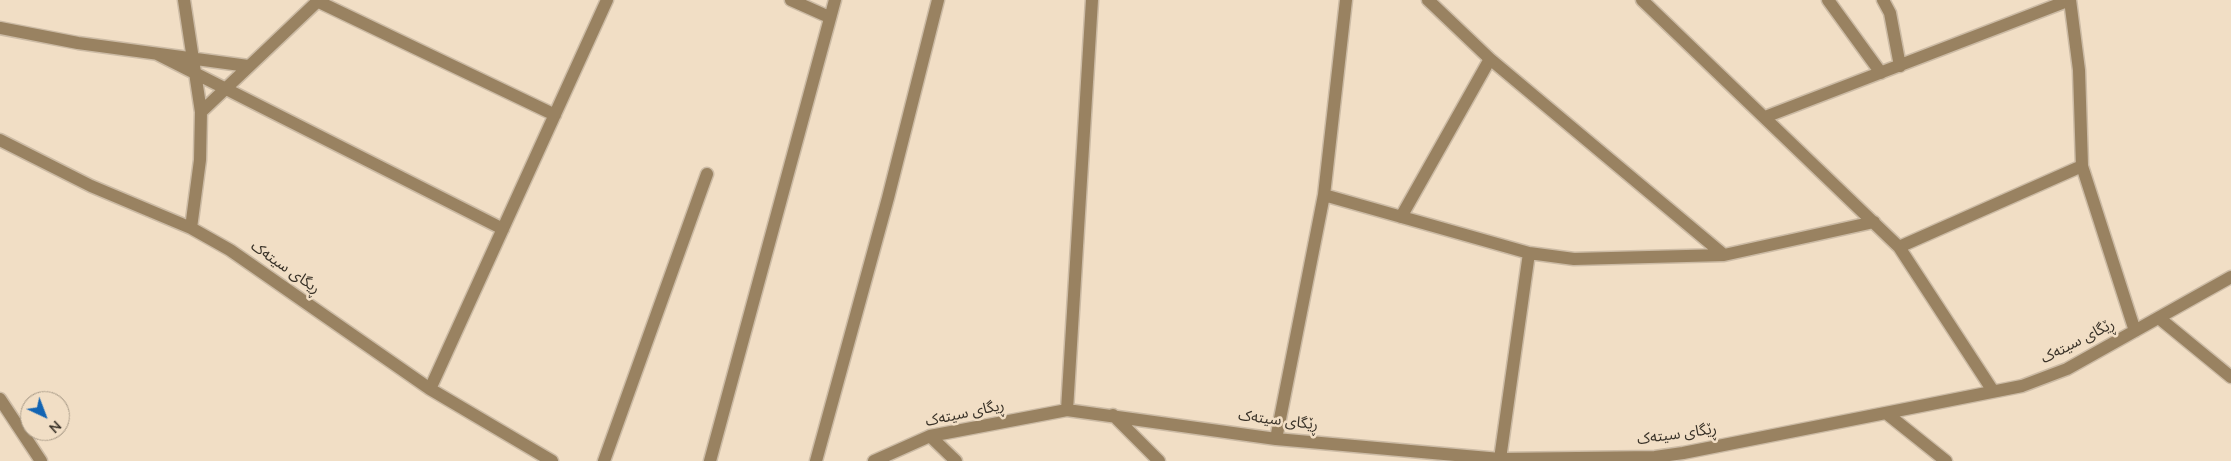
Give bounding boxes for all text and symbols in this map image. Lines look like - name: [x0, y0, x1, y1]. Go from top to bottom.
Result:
- street label: ڕیگای سیتەک: [247, 238, 323, 298]
- street label: ڕێگای سیتەک: [2038, 316, 2118, 368]
- north arrow: [20, 391, 70, 441]
- street label: ڕیگای سیتەک: [924, 397, 1006, 431]
- street label: ڕێگای سیتەک: [1237, 407, 1319, 435]
- text: N: [45, 416, 65, 437]
- street label: ڕێگای سیتەک: [1636, 421, 1718, 449]

